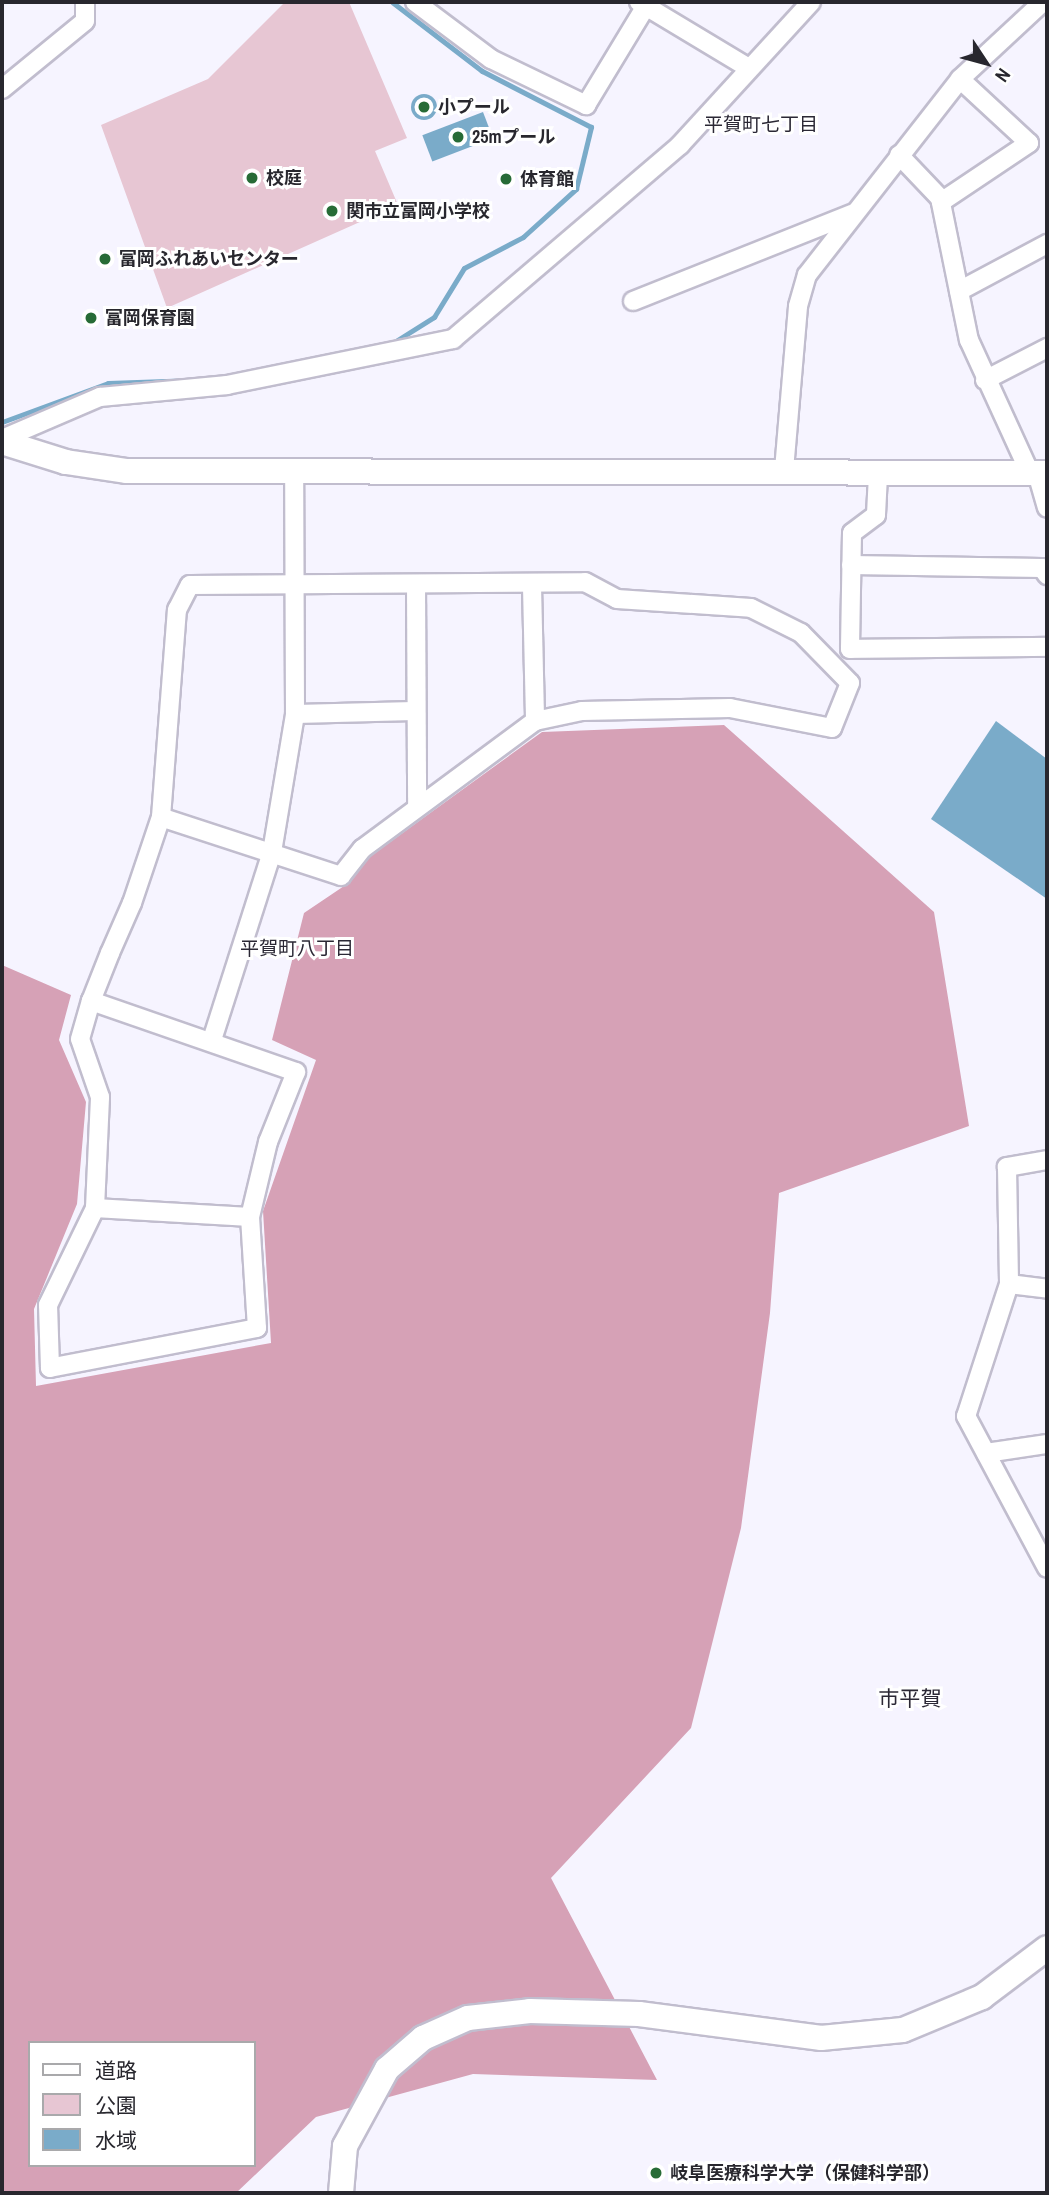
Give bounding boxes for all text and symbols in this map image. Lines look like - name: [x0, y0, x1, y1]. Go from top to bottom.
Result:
- north arrow: [951, 28, 1021, 98]
- text: N: [989, 63, 1017, 88]
- place label: 小プール: [438, 96, 510, 118]
- marker: 小プール: [416, 99, 432, 115]
- district label: 平賀町七丁目: [704, 114, 818, 136]
- place label: 25mプール: [472, 126, 556, 148]
- marker: 25mプール: [450, 129, 466, 145]
- place label: 校庭: [266, 167, 302, 189]
- place label: 体育館: [520, 168, 574, 190]
- marker: 校庭: [244, 170, 260, 186]
- marker: 体育館: [498, 171, 514, 187]
- place label: 関市立富岡小学校: [346, 200, 490, 222]
- marker: 関市立富岡小学校: [324, 203, 340, 219]
- place label: 富岡ふれあいセンター: [119, 248, 299, 270]
- marker: 富岡ふれあいセンター: [97, 251, 113, 267]
- place label: 富岡保育園: [105, 307, 195, 329]
- marker: 富岡保育園: [83, 310, 99, 326]
- district label: 平賀町八丁目: [240, 938, 354, 960]
- district label: 市平賀: [879, 1686, 941, 1712]
- legend: [28, 2041, 256, 2167]
- text: 道路: [95, 2056, 137, 2085]
- text: 公園: [95, 2091, 137, 2120]
- text: 水域: [95, 2126, 137, 2155]
- place label: 岐阜医療科学大学（保健科学部）: [670, 2162, 940, 2184]
- marker: 岐阜医療科学大学（保健科学部）: [648, 2165, 664, 2181]

